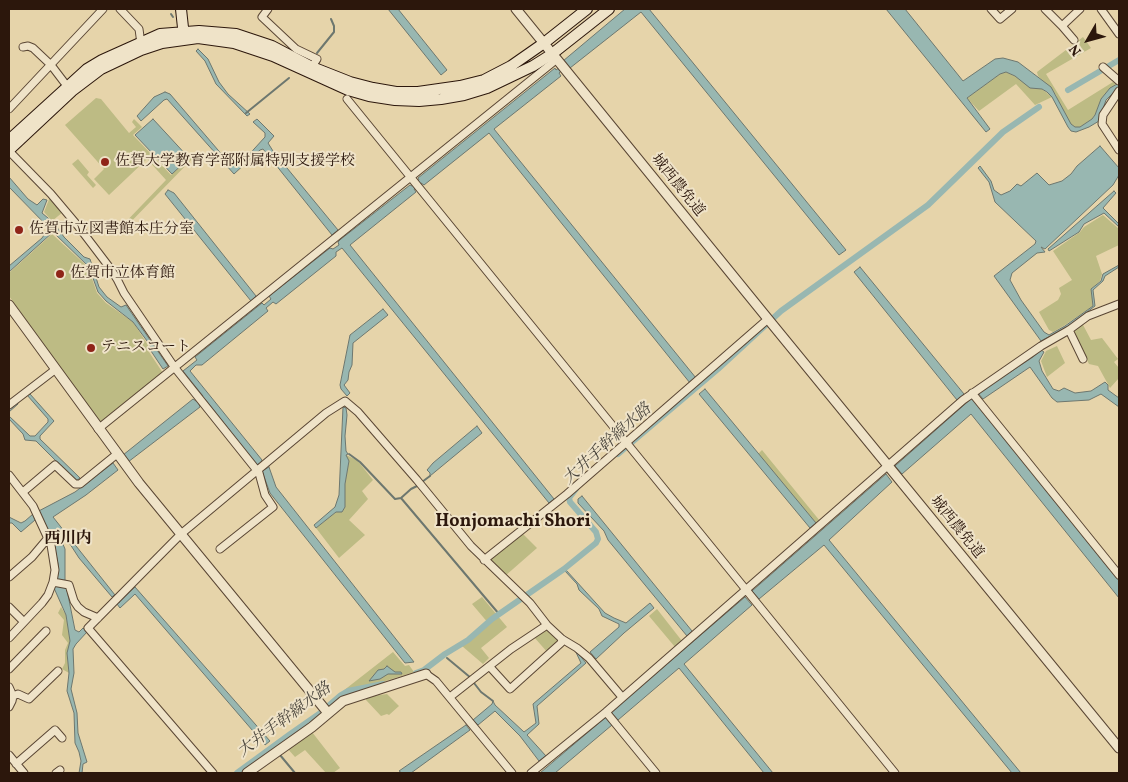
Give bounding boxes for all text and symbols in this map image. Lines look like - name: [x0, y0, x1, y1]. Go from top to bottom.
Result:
- north arrow: [1063, 15, 1113, 65]
- text: N: [1065, 40, 1086, 59]
- street label: 城西農免道: [646, 151, 708, 221]
- place label: 佐賀大学教育学部附属特別支援学校: [115, 153, 355, 171]
- marker: 佐賀大学教育学部附属特別支援学校: [99, 156, 111, 168]
- place label: 佐賀市立図書館本庄分室: [29, 221, 194, 239]
- marker: 佐賀市立図書館本庄分室: [13, 224, 25, 236]
- place label: 佐賀市立体育館: [70, 265, 175, 283]
- marker: 佐賀市立体育館: [54, 268, 66, 280]
- place label: テニスコート: [101, 339, 191, 357]
- marker: テニスコート: [85, 342, 97, 354]
- water label: 大井手幹線水路: [560, 400, 656, 490]
- street label: 城西農免道: [925, 493, 987, 563]
- district label: Honjomachi Shori: [435, 512, 591, 534]
- district label: 西川内: [44, 530, 92, 550]
- water label: 大井手幹線水路: [234, 680, 336, 762]

